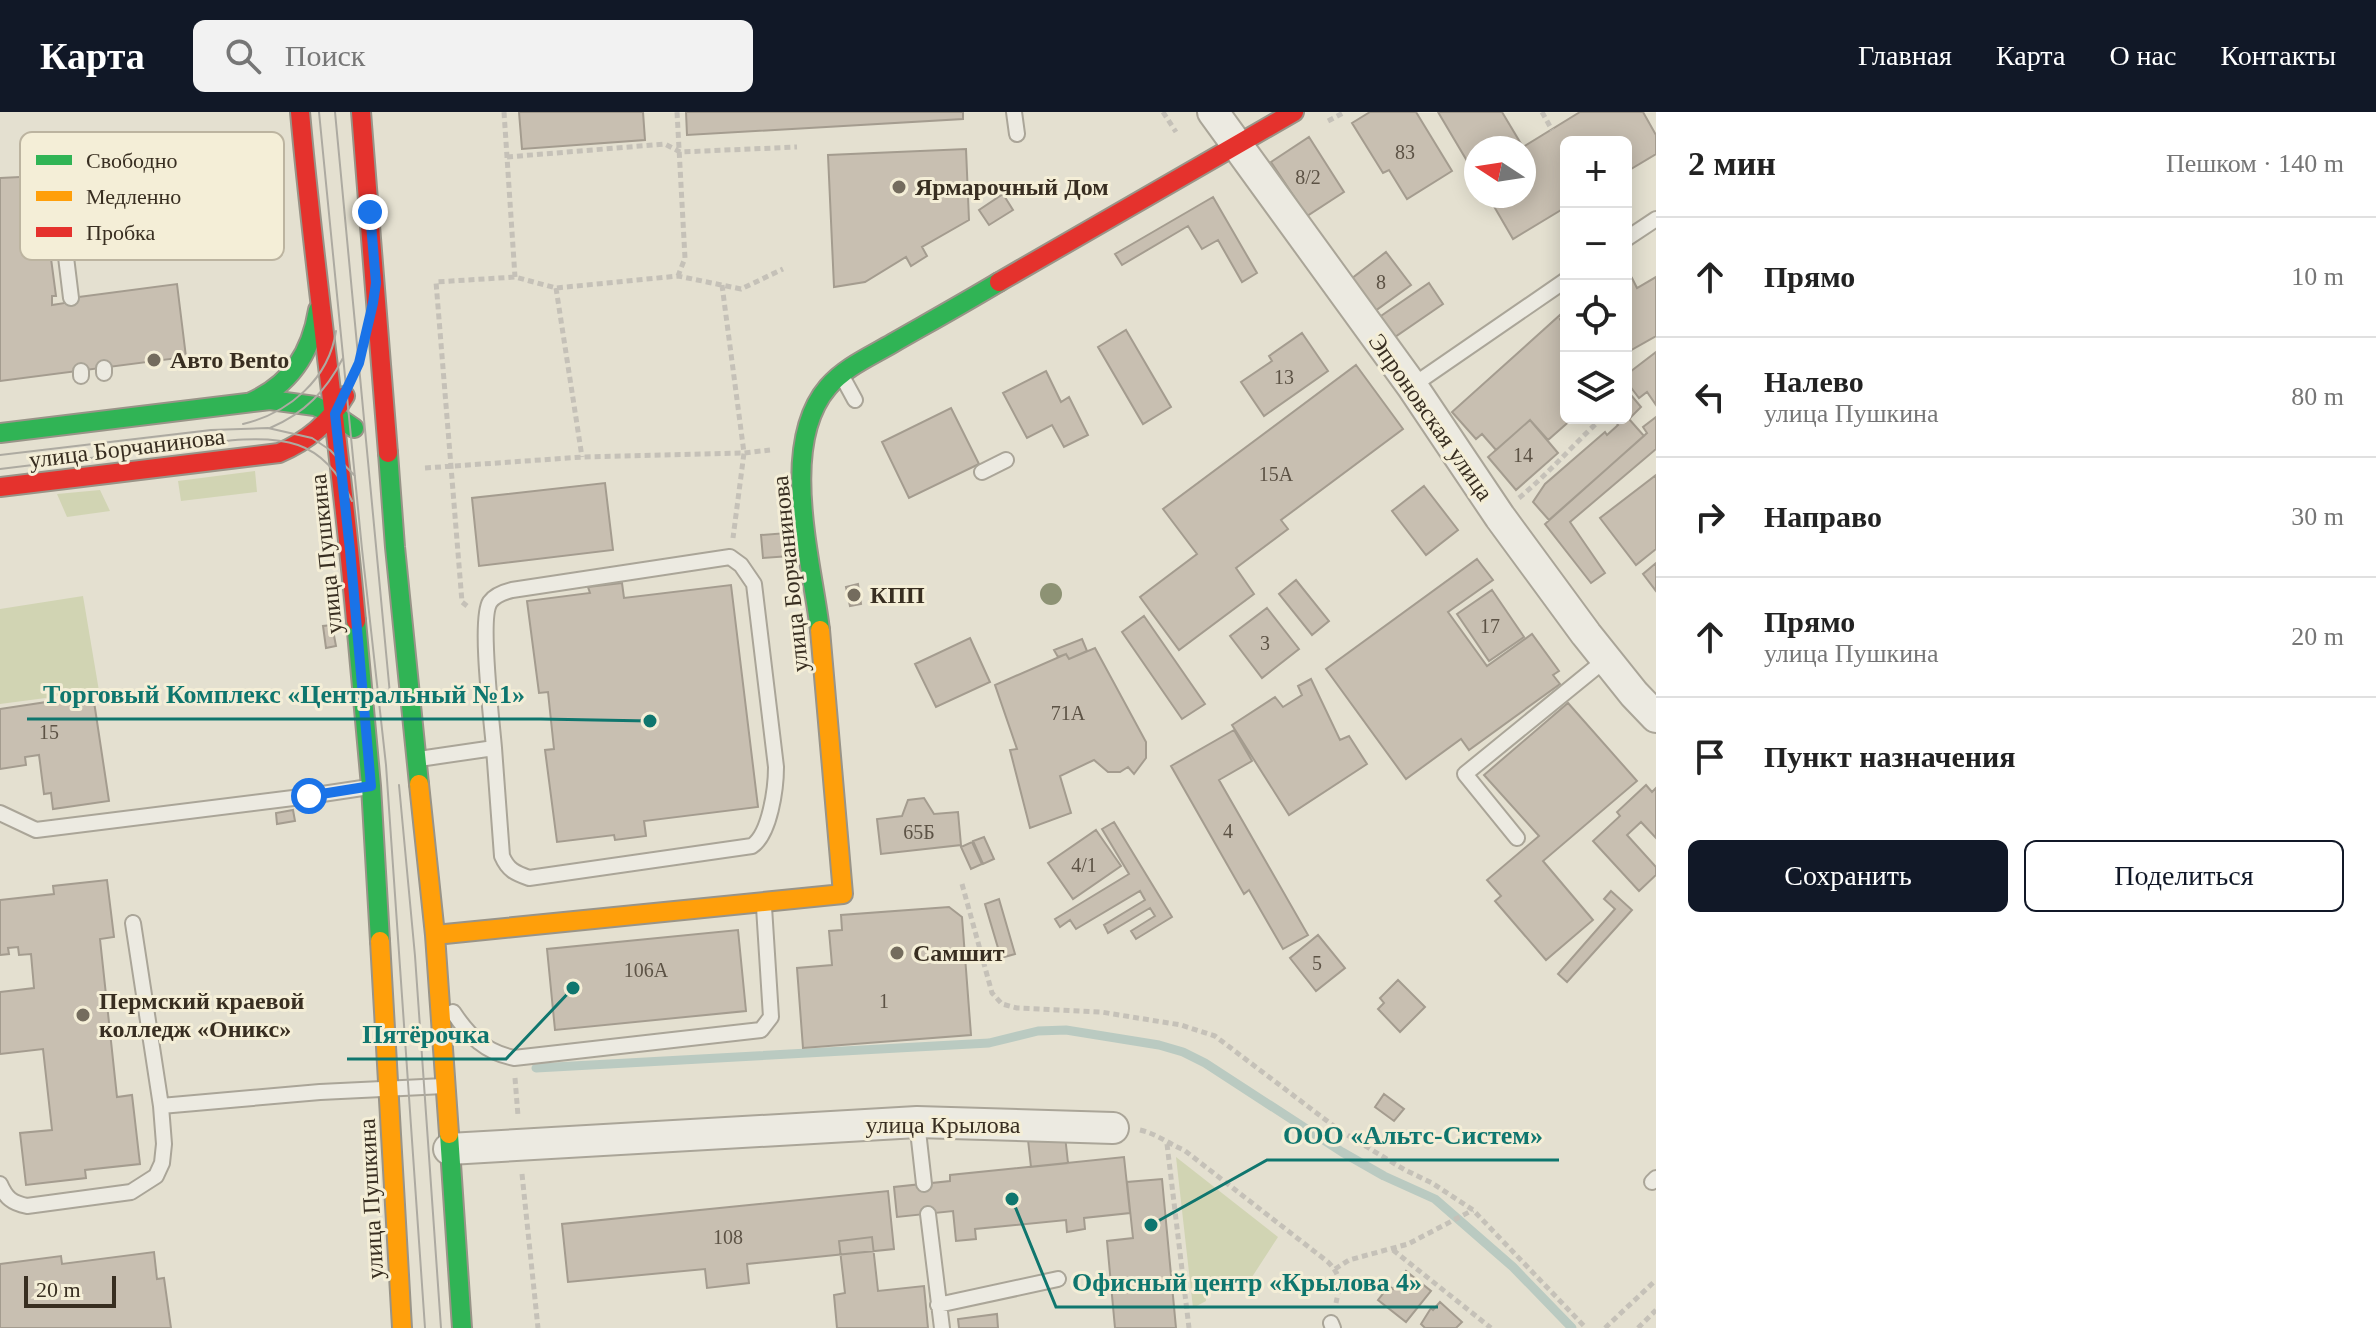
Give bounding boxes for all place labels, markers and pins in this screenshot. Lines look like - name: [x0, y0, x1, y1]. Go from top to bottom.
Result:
- place label: Ярмарочный Дом: [915, 174, 1109, 200]
- marker: Ярмарочный Дом: [890, 178, 908, 196]
- place label: Авто Bento: [170, 347, 289, 373]
- marker: Авто Bento: [145, 351, 163, 369]
- place label: КПП: [870, 582, 925, 608]
- marker: КПП: [845, 586, 863, 604]
- callout: Торговый Комплекс «Центральный №1»: [27, 669, 541, 719]
- place label: Самшит: [913, 940, 1005, 966]
- marker: Самшит: [888, 944, 906, 962]
- place label: Пермский краевой колледж «Оникс»: [99, 988, 304, 1042]
- marker: Пермский краевой колледж «Оникс»: [74, 1006, 92, 1024]
- callout: Пятёрочка: [347, 1009, 506, 1059]
- callout: ООО «Альтс-Систем»: [1267, 1110, 1559, 1160]
- callout: Офисный центр «Крылова 4»: [1056, 1257, 1438, 1307]

